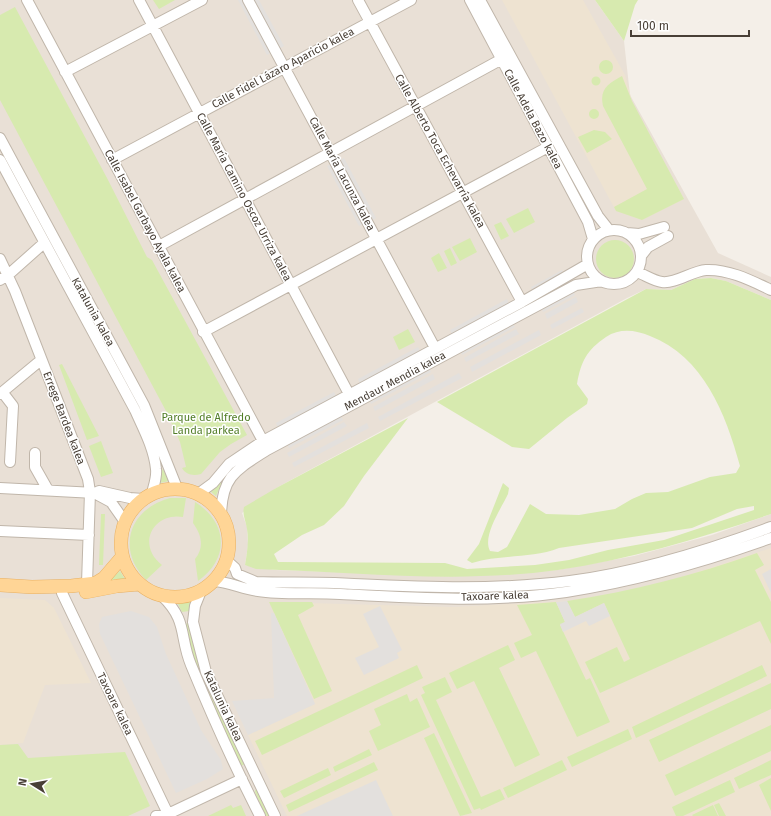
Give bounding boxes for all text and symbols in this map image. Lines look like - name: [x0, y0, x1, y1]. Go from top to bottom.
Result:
- scale bar: [631, 12, 749, 38]
- text: 100 m: [637, 19, 669, 33]
- street label: Calle Fidel Lázaro Aparicio kalea: [210, 25, 356, 111]
- street label: Calle Adela Bazo kalea: [501, 67, 565, 171]
- street label: Calle Alberto Toca Echevarría kalea: [392, 72, 488, 230]
- street label: Calle María Camino Oscoz Urriza kalea: [194, 111, 294, 284]
- street label: Calle María Lacunza kalea: [306, 115, 378, 233]
- street label: Calle Isabel Garbayo Ayala kalea: [102, 147, 188, 295]
- street label: Katalunia kalea: [69, 275, 117, 349]
- street label: Mendaur Mendia kalea: [342, 349, 448, 413]
- street label: Errege Bardea kalea: [40, 370, 88, 466]
- park label: Parque de Alfredo Landa parkea: [161, 411, 251, 437]
- street label: Taxoare kalea: [461, 588, 529, 604]
- street label: Katalunia kalea: [201, 669, 245, 743]
- street label: Taxoare kalea: [94, 671, 136, 737]
- north arrow: [12, 764, 52, 804]
- text: N: [16, 777, 30, 787]

